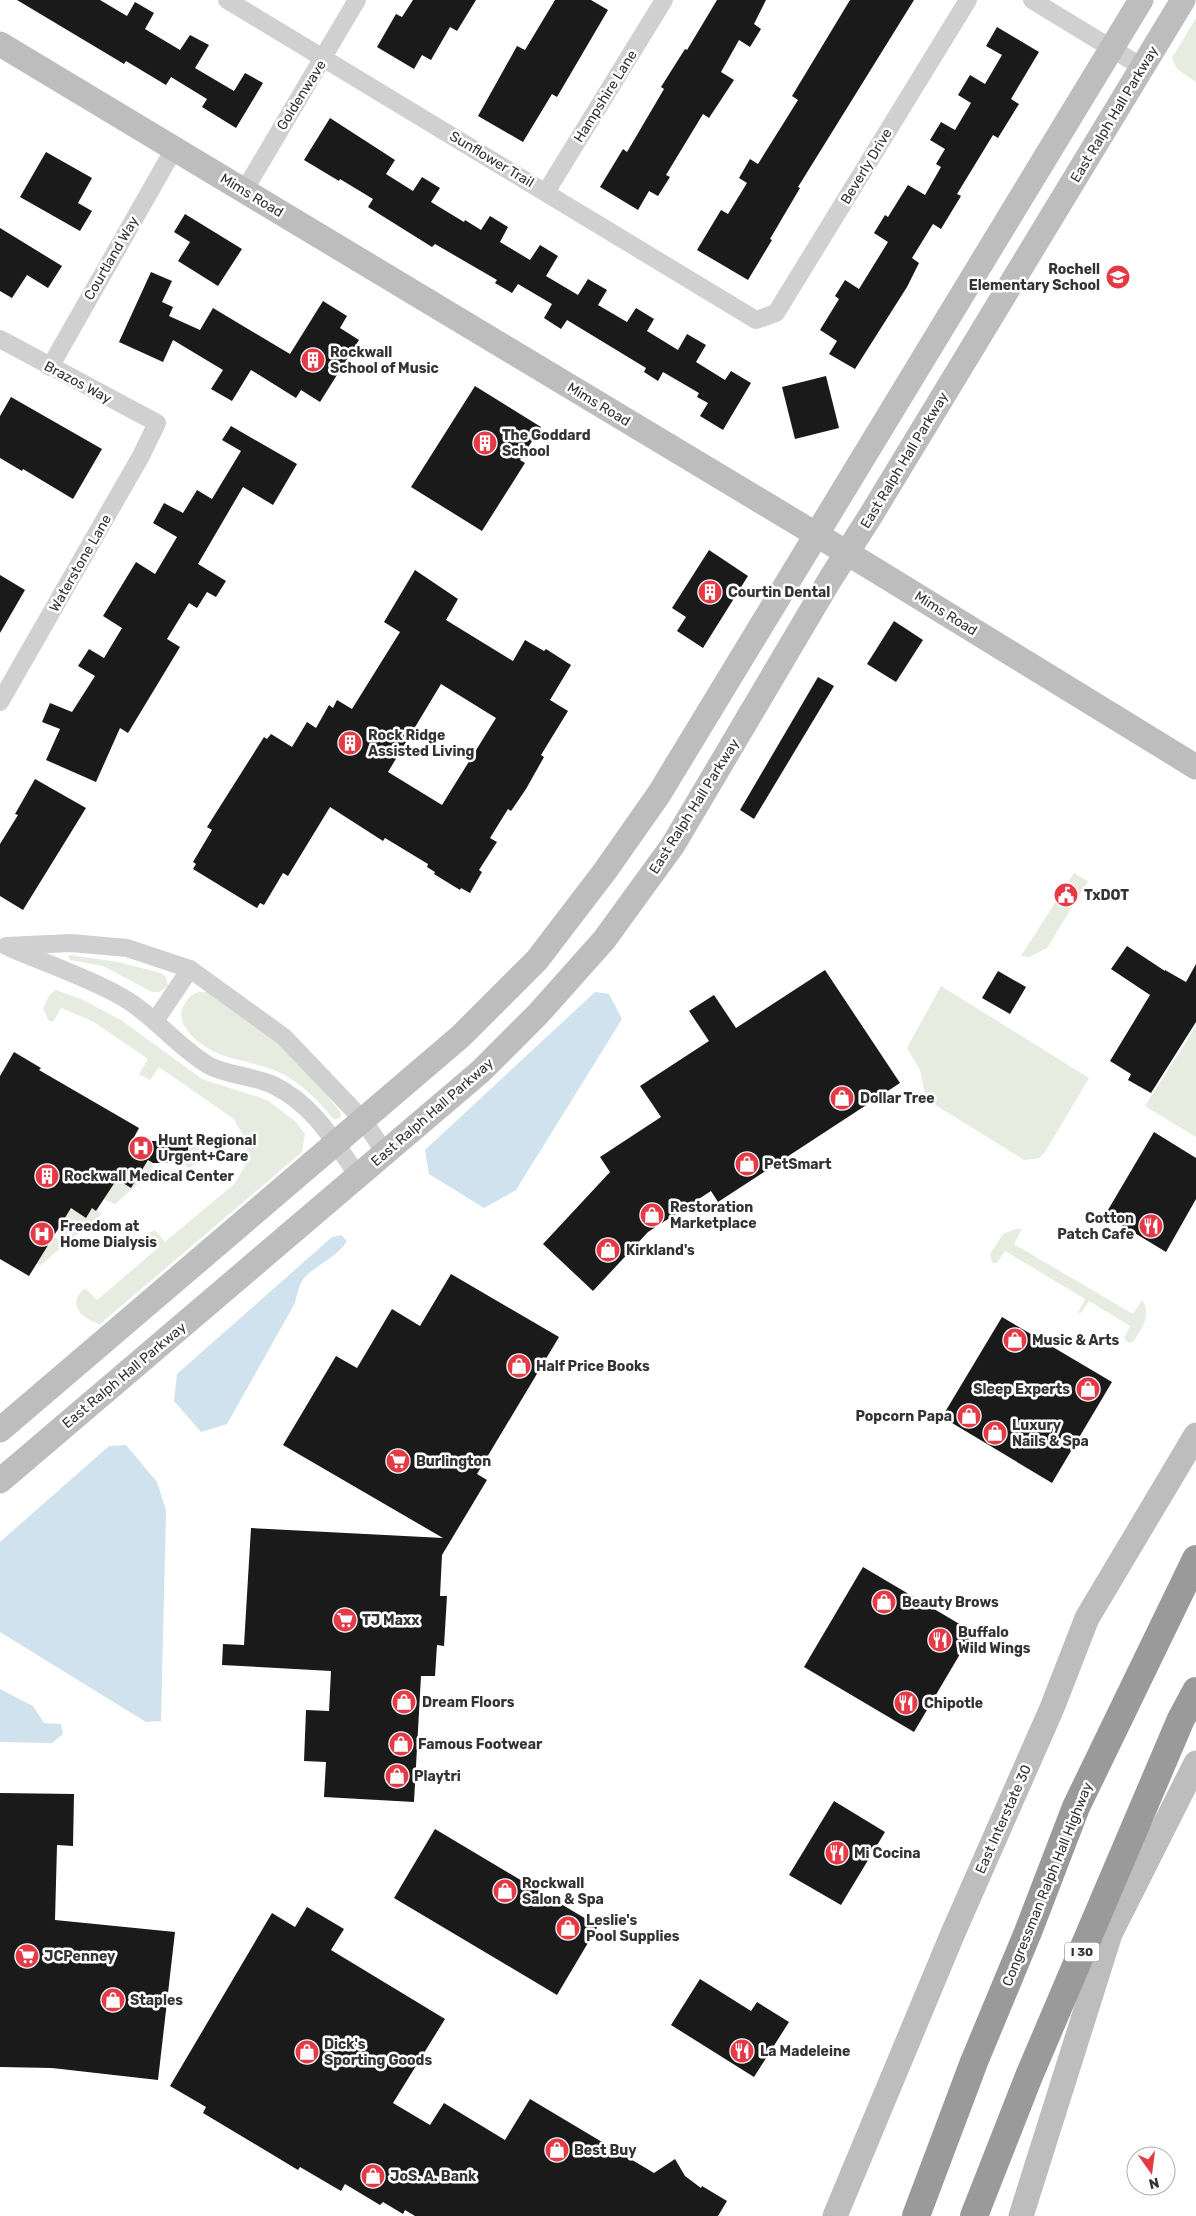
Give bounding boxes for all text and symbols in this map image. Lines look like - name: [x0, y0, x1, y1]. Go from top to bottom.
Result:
- street label: East Ralph Hall Parkway: [1067, 43, 1162, 186]
- street label: Hampshire Lane: [570, 47, 641, 146]
- street label: Goldenwave: [273, 57, 330, 133]
- street label: Beverly Drive: [837, 125, 896, 207]
- street label: Sunflower Trail: [446, 128, 537, 191]
- street label: Mims Road: [217, 170, 286, 221]
- street label: Courtland Way: [81, 213, 142, 303]
- place label: Rochell Elementary School: [969, 261, 1100, 294]
- school or university icon: Rochell Elementary School: [1105, 264, 1131, 290]
- place label: Rockwall School of Music: [330, 344, 439, 377]
- building icon: Rockwall School of Music: [300, 347, 326, 373]
- street label: Brazos Way: [41, 358, 115, 407]
- street label: Mims Road: [564, 379, 633, 430]
- street label: East Ralph Hall Parkway: [857, 389, 952, 532]
- place label: The Goddard School: [502, 427, 591, 460]
- building icon: The Goddard School: [472, 430, 498, 456]
- street label: Waterstone Lane: [46, 511, 115, 615]
- building icon: Courtin Dental: [697, 579, 723, 605]
- place label: Courtin Dental: [728, 584, 830, 601]
- street label: Mims Road: [911, 587, 980, 639]
- place label: Rock Ridge Assisted Living: [368, 727, 475, 760]
- building icon: Rock Ridge Assisted Living: [337, 730, 363, 756]
- street label: East Ralph Hall Parkway: [646, 735, 743, 877]
- public building icon: TxDOT: [1053, 882, 1079, 908]
- place label: TxDOT: [1084, 887, 1129, 904]
- street label: East Ralph Hall Parkway: [368, 1055, 497, 1170]
- shop icon: Dollar Tree: [829, 1085, 855, 1111]
- place label: Dollar Tree: [860, 1090, 935, 1107]
- place label: Hunt Regional Urgent+Care: [158, 1132, 256, 1165]
- hospital icon: Hunt Regional Urgent+Care: [128, 1135, 154, 1161]
- shop icon: PetSmart: [734, 1151, 760, 1177]
- place label: PetSmart: [764, 1156, 832, 1173]
- building icon: Rockwall Medical Center: [34, 1163, 60, 1189]
- place label: Rockwall Medical Center: [64, 1168, 234, 1185]
- place label: Restoration Marketplace: [670, 1199, 757, 1232]
- shop icon: Restoration Marketplace: [639, 1202, 665, 1228]
- place label: Cotton Patch Cafe: [1057, 1210, 1134, 1243]
- restaurant icon: Cotton Patch Cafe: [1138, 1213, 1164, 1239]
- place label: Freedom at Home Dialysis: [60, 1218, 157, 1251]
- hospital icon: Freedom at Home Dialysis: [29, 1221, 55, 1247]
- shop icon: Kirkland's: [595, 1237, 621, 1263]
- place label: Kirkland's: [626, 1242, 695, 1259]
- street label: East Ralph Hall Parkway: [59, 1318, 190, 1432]
- shop icon: Music & Arts: [1002, 1327, 1028, 1353]
- place label: Music & Arts: [1032, 1332, 1119, 1349]
- shop icon: Half Price Books: [506, 1353, 532, 1379]
- place label: Half Price Books: [536, 1358, 650, 1375]
- shop icon: Sleep Experts: [1075, 1376, 1101, 1402]
- place label: Sleep Experts: [973, 1381, 1070, 1398]
- shop icon: Popcorn Papa: [956, 1403, 982, 1429]
- place label: Popcorn Papa: [855, 1408, 952, 1425]
- place label: Luxury Nails & Spa: [1012, 1417, 1089, 1450]
- shop icon: Luxury Nails & Spa: [982, 1420, 1008, 1446]
- supermarket icon: Burlington: [385, 1448, 411, 1474]
- place label: Burlington: [416, 1453, 491, 1470]
- shop icon: Beauty Brows: [871, 1589, 897, 1615]
- place label: Beauty Brows: [902, 1594, 999, 1611]
- supermarket icon: TJ Maxx: [332, 1607, 358, 1633]
- place label: TJ Maxx: [362, 1612, 420, 1629]
- place label: Buffalo Wild Wings: [958, 1624, 1031, 1657]
- restaurant icon: Buffalo Wild Wings: [927, 1627, 953, 1653]
- shop icon: Dream Floors: [391, 1689, 417, 1715]
- restaurant icon: Chipotle: [893, 1690, 919, 1716]
- place label: Dream Floors: [422, 1694, 515, 1711]
- place label: Chipotle: [924, 1695, 983, 1712]
- shop icon: Famous Footwear: [388, 1731, 414, 1757]
- place label: Famous Footwear: [418, 1736, 543, 1753]
- street label: East Interstate 30: [972, 1762, 1035, 1876]
- shop icon: Playtri: [384, 1763, 410, 1789]
- place label: Playtri: [414, 1768, 461, 1785]
- street label: Congressman Ralph Hall Highway: [999, 1779, 1096, 1989]
- restaurant icon: Mi Cocina: [824, 1840, 850, 1866]
- place label: Mi Cocina: [854, 1845, 921, 1862]
- place label: Rockwall Salon & Spa: [522, 1875, 604, 1908]
- shop icon: Rockwall Salon & Spa: [492, 1878, 518, 1904]
- place label: Leslie's Pool Supplies: [586, 1912, 680, 1945]
- shop icon: Leslie's Pool Supplies: [555, 1915, 581, 1941]
- road number: I 30: [1064, 1942, 1100, 1961]
- supermarket icon: JCPenney: [14, 1943, 40, 1969]
- place label: JCPenney: [44, 1948, 116, 1965]
- shop icon: Staples: [100, 1987, 126, 2013]
- place label: Staples: [130, 1992, 183, 2009]
- place label: Dick's Sporting Goods: [324, 2036, 432, 2069]
- restaurant icon: La Madeleine: [729, 2038, 755, 2064]
- shop icon: Dick's Sporting Goods: [294, 2039, 320, 2065]
- place label: La Madeleine: [760, 2043, 850, 2060]
- shop icon: Best Buy: [544, 2137, 570, 2163]
- place label: Best Buy: [574, 2142, 637, 2159]
- north arrow: [1126, 2146, 1176, 2196]
- shop icon: JoS. A. Bank: [360, 2163, 386, 2189]
- place label: JoS. A. Bank: [390, 2168, 477, 2185]
- text: N: [1147, 2174, 1161, 2193]

